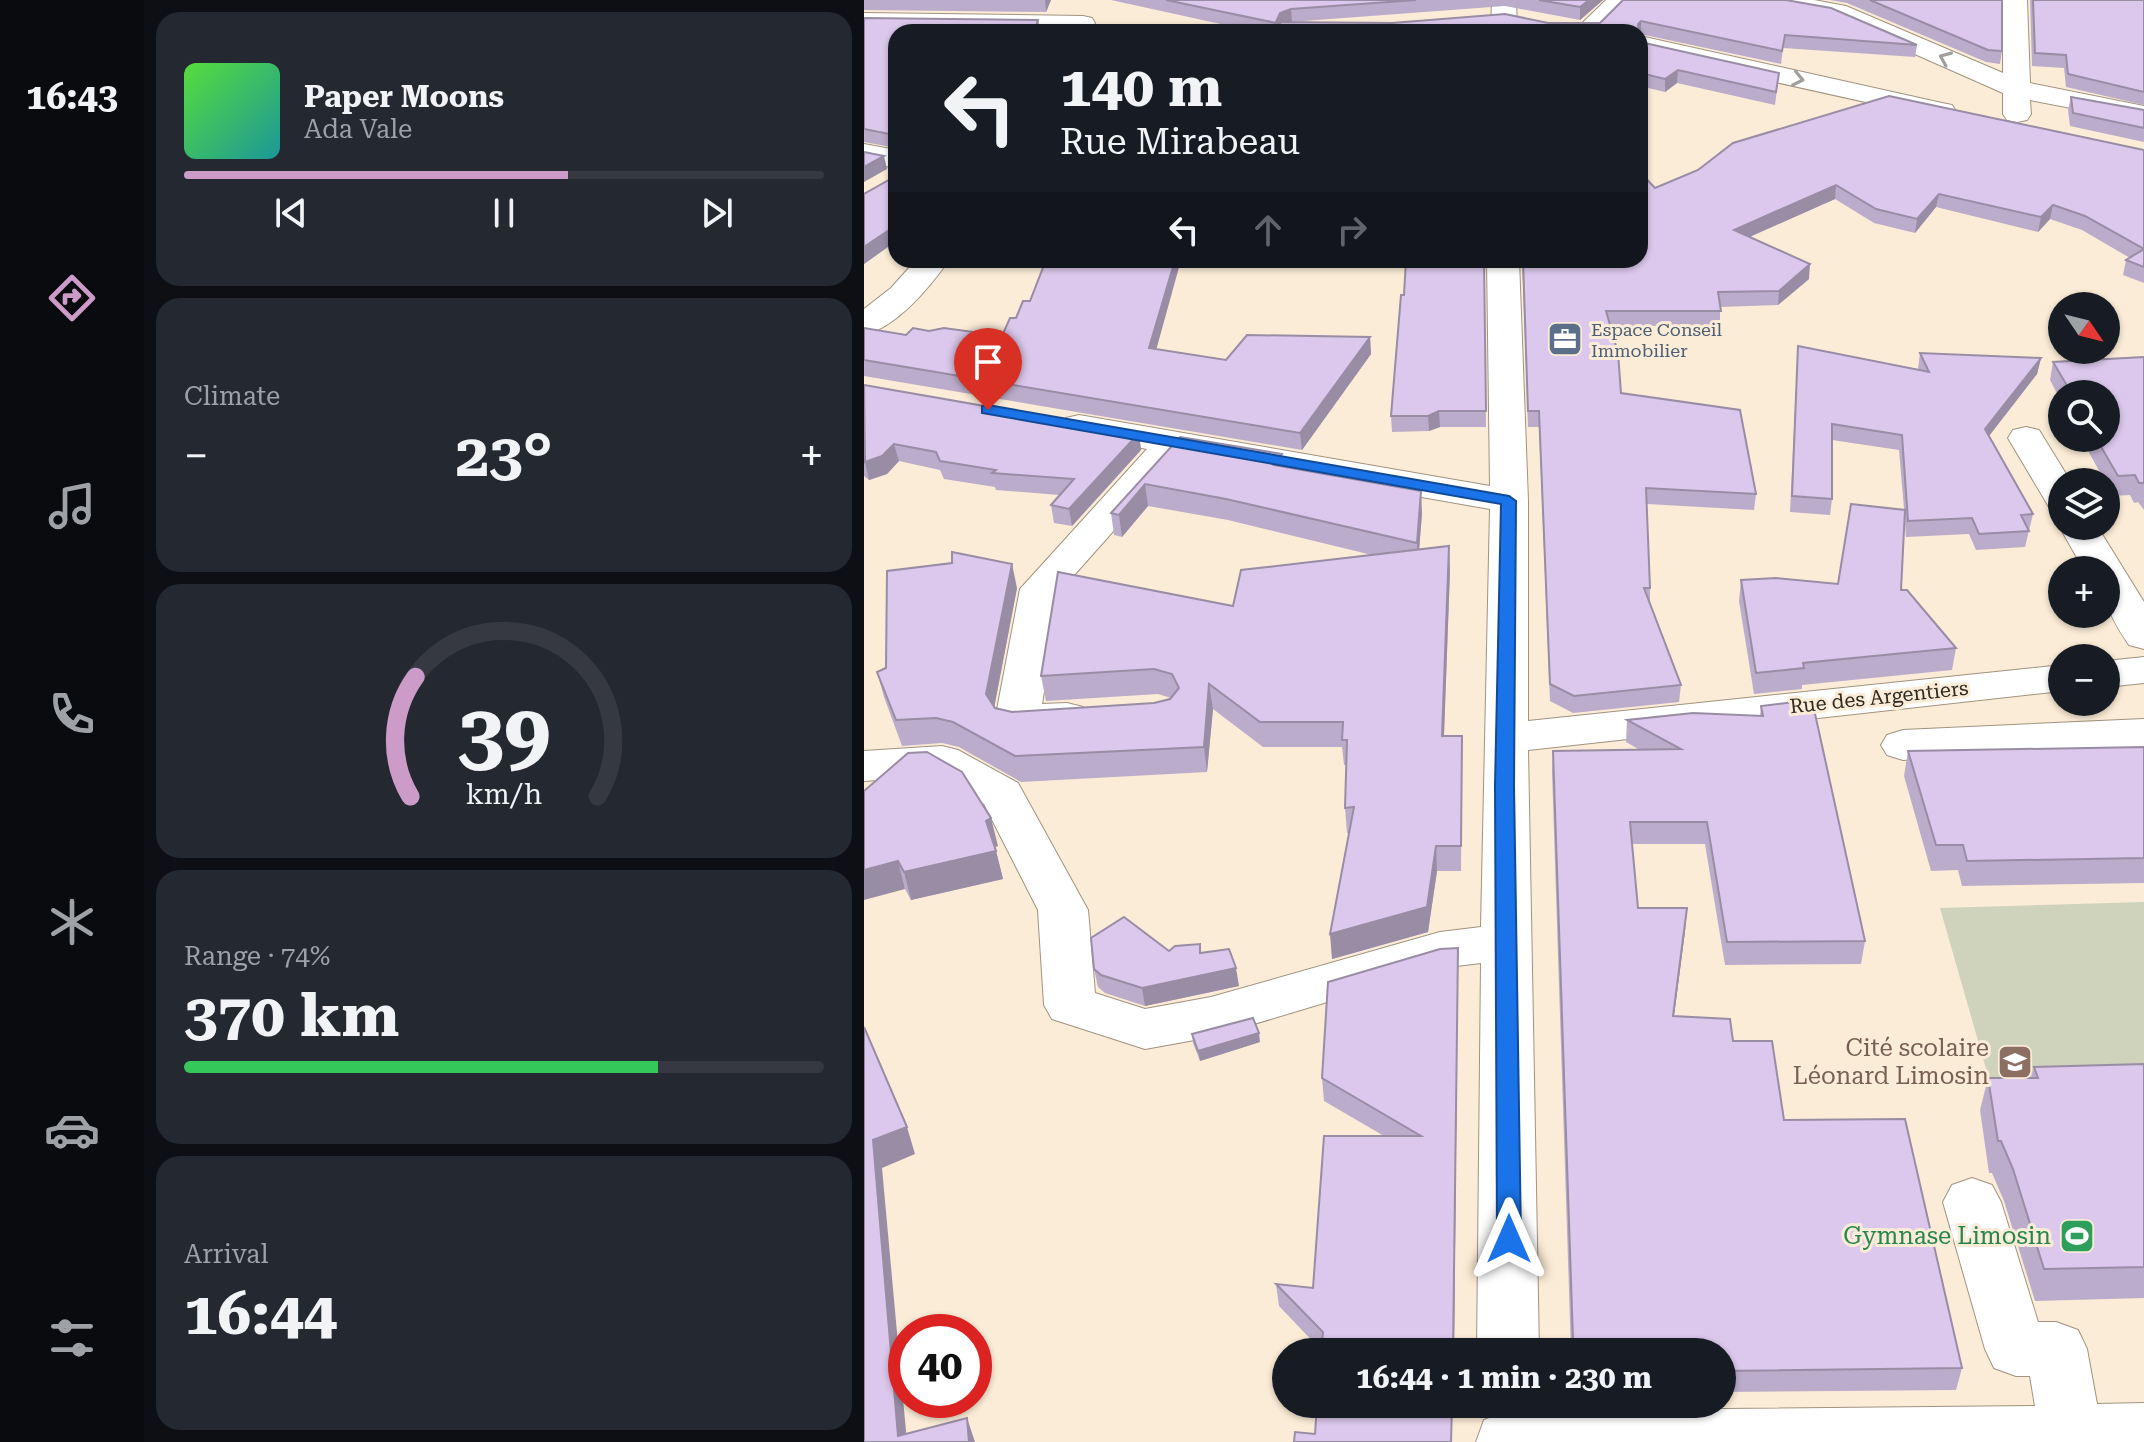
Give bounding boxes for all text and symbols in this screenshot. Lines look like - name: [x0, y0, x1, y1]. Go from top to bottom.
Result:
- one-way arrow: [1939, 52, 1953, 68]
- text: 140 m: [1060, 54, 1222, 120]
- icon: left: [928, 56, 1032, 160]
- one-way arrow: [1791, 70, 1804, 87]
- text: 16:43: [26, 76, 118, 118]
- text: Paper Moons: [304, 79, 504, 114]
- text: Ada Vale: [304, 114, 412, 144]
- text: Rue Mirabeau: [1060, 121, 1300, 163]
- icon: previous: [269, 191, 313, 235]
- icon: pause: [482, 191, 526, 235]
- icon: next: [695, 191, 739, 235]
- icon: left: [1162, 208, 1206, 252]
- icon: ahead: [1246, 208, 1290, 252]
- icon: right: [1330, 208, 1374, 252]
- icon: directions: [44, 270, 100, 326]
- north arrow: [2048, 292, 2120, 364]
- map controls: [2048, 292, 2120, 716]
- place label: Espace Conseil Immobilier: [1591, 319, 1723, 361]
- office icon: Espace Conseil Immobilier: [1546, 320, 1584, 358]
- pin: [954, 328, 1022, 410]
- icon: arrive: [966, 340, 1010, 384]
- button: search: [2048, 380, 2120, 452]
- text: Climate: [184, 381, 280, 411]
- text: 23°: [455, 420, 553, 491]
- text: −: [184, 430, 209, 482]
- text: +: [799, 430, 824, 482]
- button: layers: [2048, 468, 2120, 540]
- icon: music: [44, 478, 100, 534]
- button: +: [2048, 556, 2120, 628]
- button: −: [2048, 644, 2120, 716]
- street label: Rue des Argentiers: [1788, 676, 1970, 718]
- icon: phone: [44, 686, 100, 742]
- text: 39: [457, 686, 551, 783]
- text: km/h: [466, 777, 542, 811]
- icon: climate: [44, 894, 100, 950]
- text: Range · 74%: [184, 941, 330, 971]
- text: 370 km: [184, 980, 399, 1051]
- place label: Cité scolaire Léonard Limosin: [1793, 1034, 1989, 1090]
- school or university icon: Cité scolaire Léonard Limosin: [1996, 1043, 2034, 1081]
- icon: car: [44, 1102, 100, 1158]
- position arrow: [1467, 1197, 1551, 1281]
- sports icon: Gymnase Limosin: [2058, 1217, 2096, 1255]
- place label: Gymnase Limosin: [1843, 1222, 2051, 1250]
- text: Arrival: [184, 1239, 269, 1269]
- text: 16:44: [184, 1278, 337, 1349]
- icon: filters: [44, 1310, 100, 1366]
- speed limit sign: 40: [888, 1314, 992, 1418]
- text: 16:44 · 1 min · 230 m: [1356, 1360, 1652, 1395]

